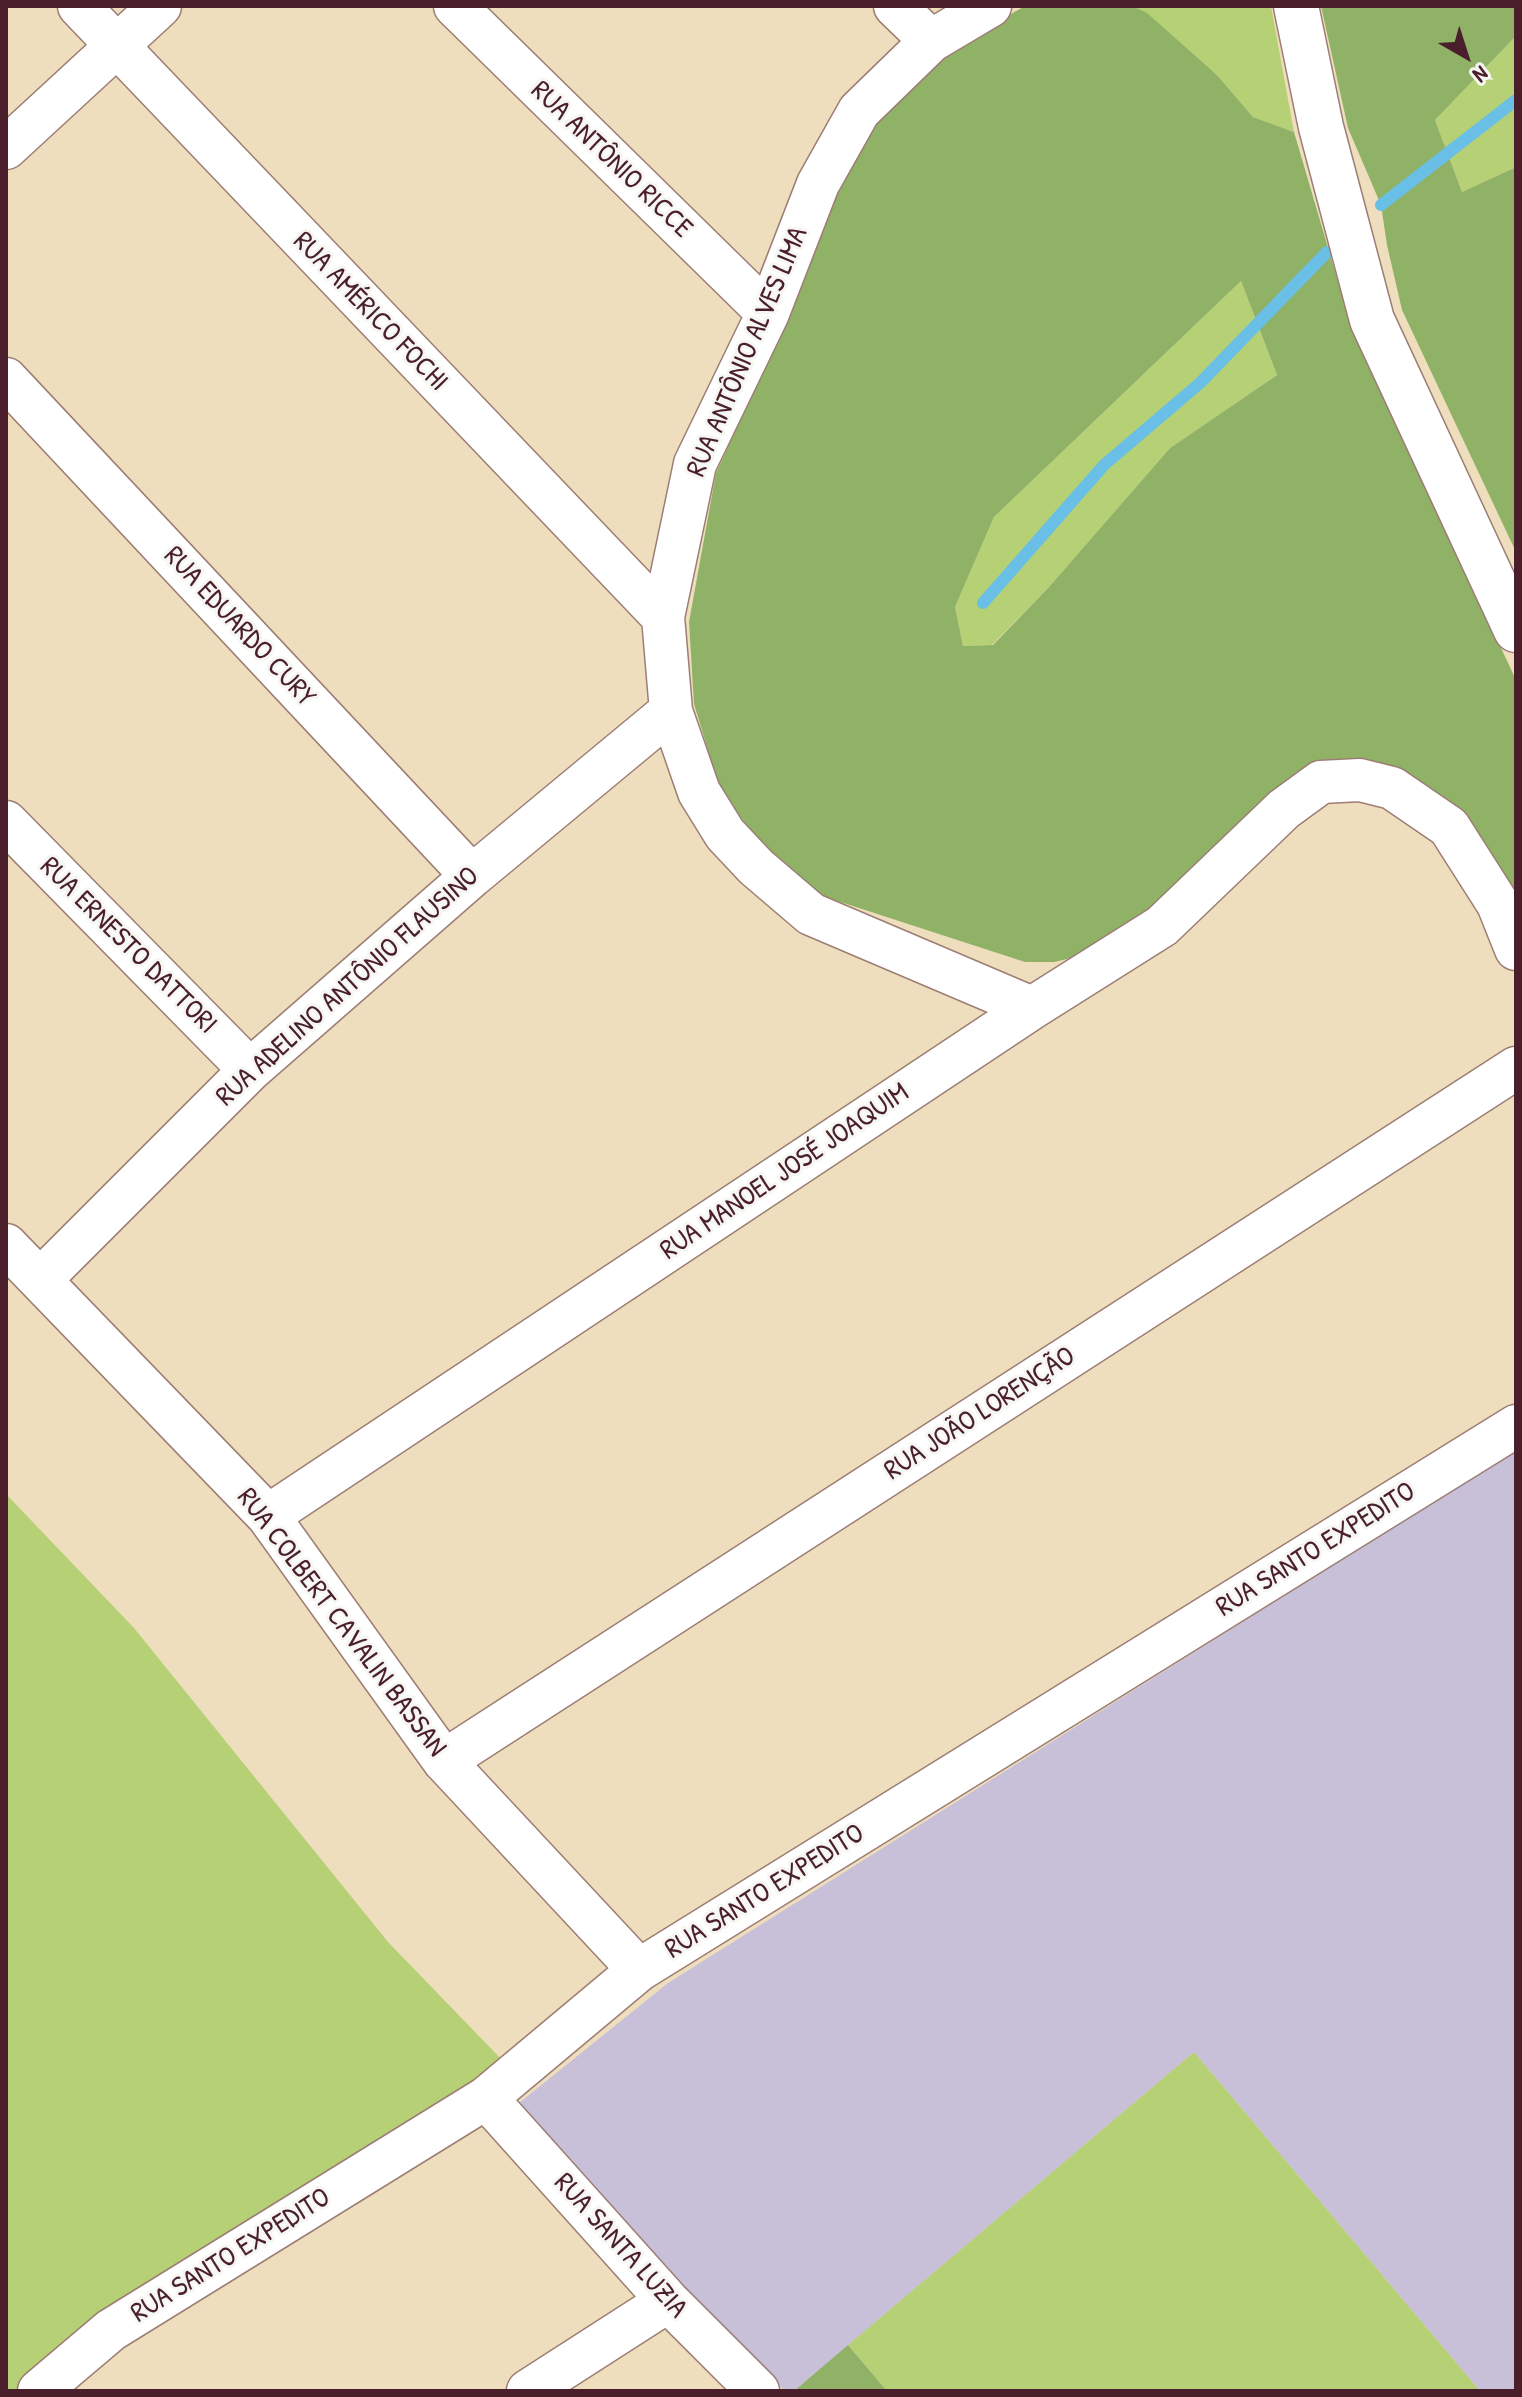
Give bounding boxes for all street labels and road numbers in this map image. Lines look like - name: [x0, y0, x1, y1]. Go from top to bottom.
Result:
- street label: RUA ANTÔNIO RICCE: [523, 75, 699, 245]
- street label: RUA ANTÔNIO ALVES LIMA: [680, 222, 816, 482]
- street label: RUA AMÉRICO FOCHI: [285, 225, 455, 399]
- street label: RUA EDUARDO CURY: [156, 540, 322, 714]
- street label: RUA ERNESTO DATTORI: [32, 850, 224, 1042]
- street label: RUA ADELINO ANTÔNIO FLAUSINO: [210, 860, 486, 1114]
- street label: RUA MANOEL JOSÉ JOAQUIM: [654, 1076, 916, 1268]
- street label: RUA JOÃO LORENÇÃO: [878, 1340, 1082, 1488]
- street label: RUA SANTO EXPEDITO: [1210, 1475, 1422, 1625]
- street label: RUA COLBERT CAVALIN BASSAN: [229, 1482, 453, 1764]
- street label: RUA SANTO EXPEDITO: [659, 1817, 871, 1967]
- street label: RUA SANTA LUZIA: [546, 2167, 694, 2325]
- street label: RUA SANTO EXPEDITO: [125, 2181, 337, 2331]

